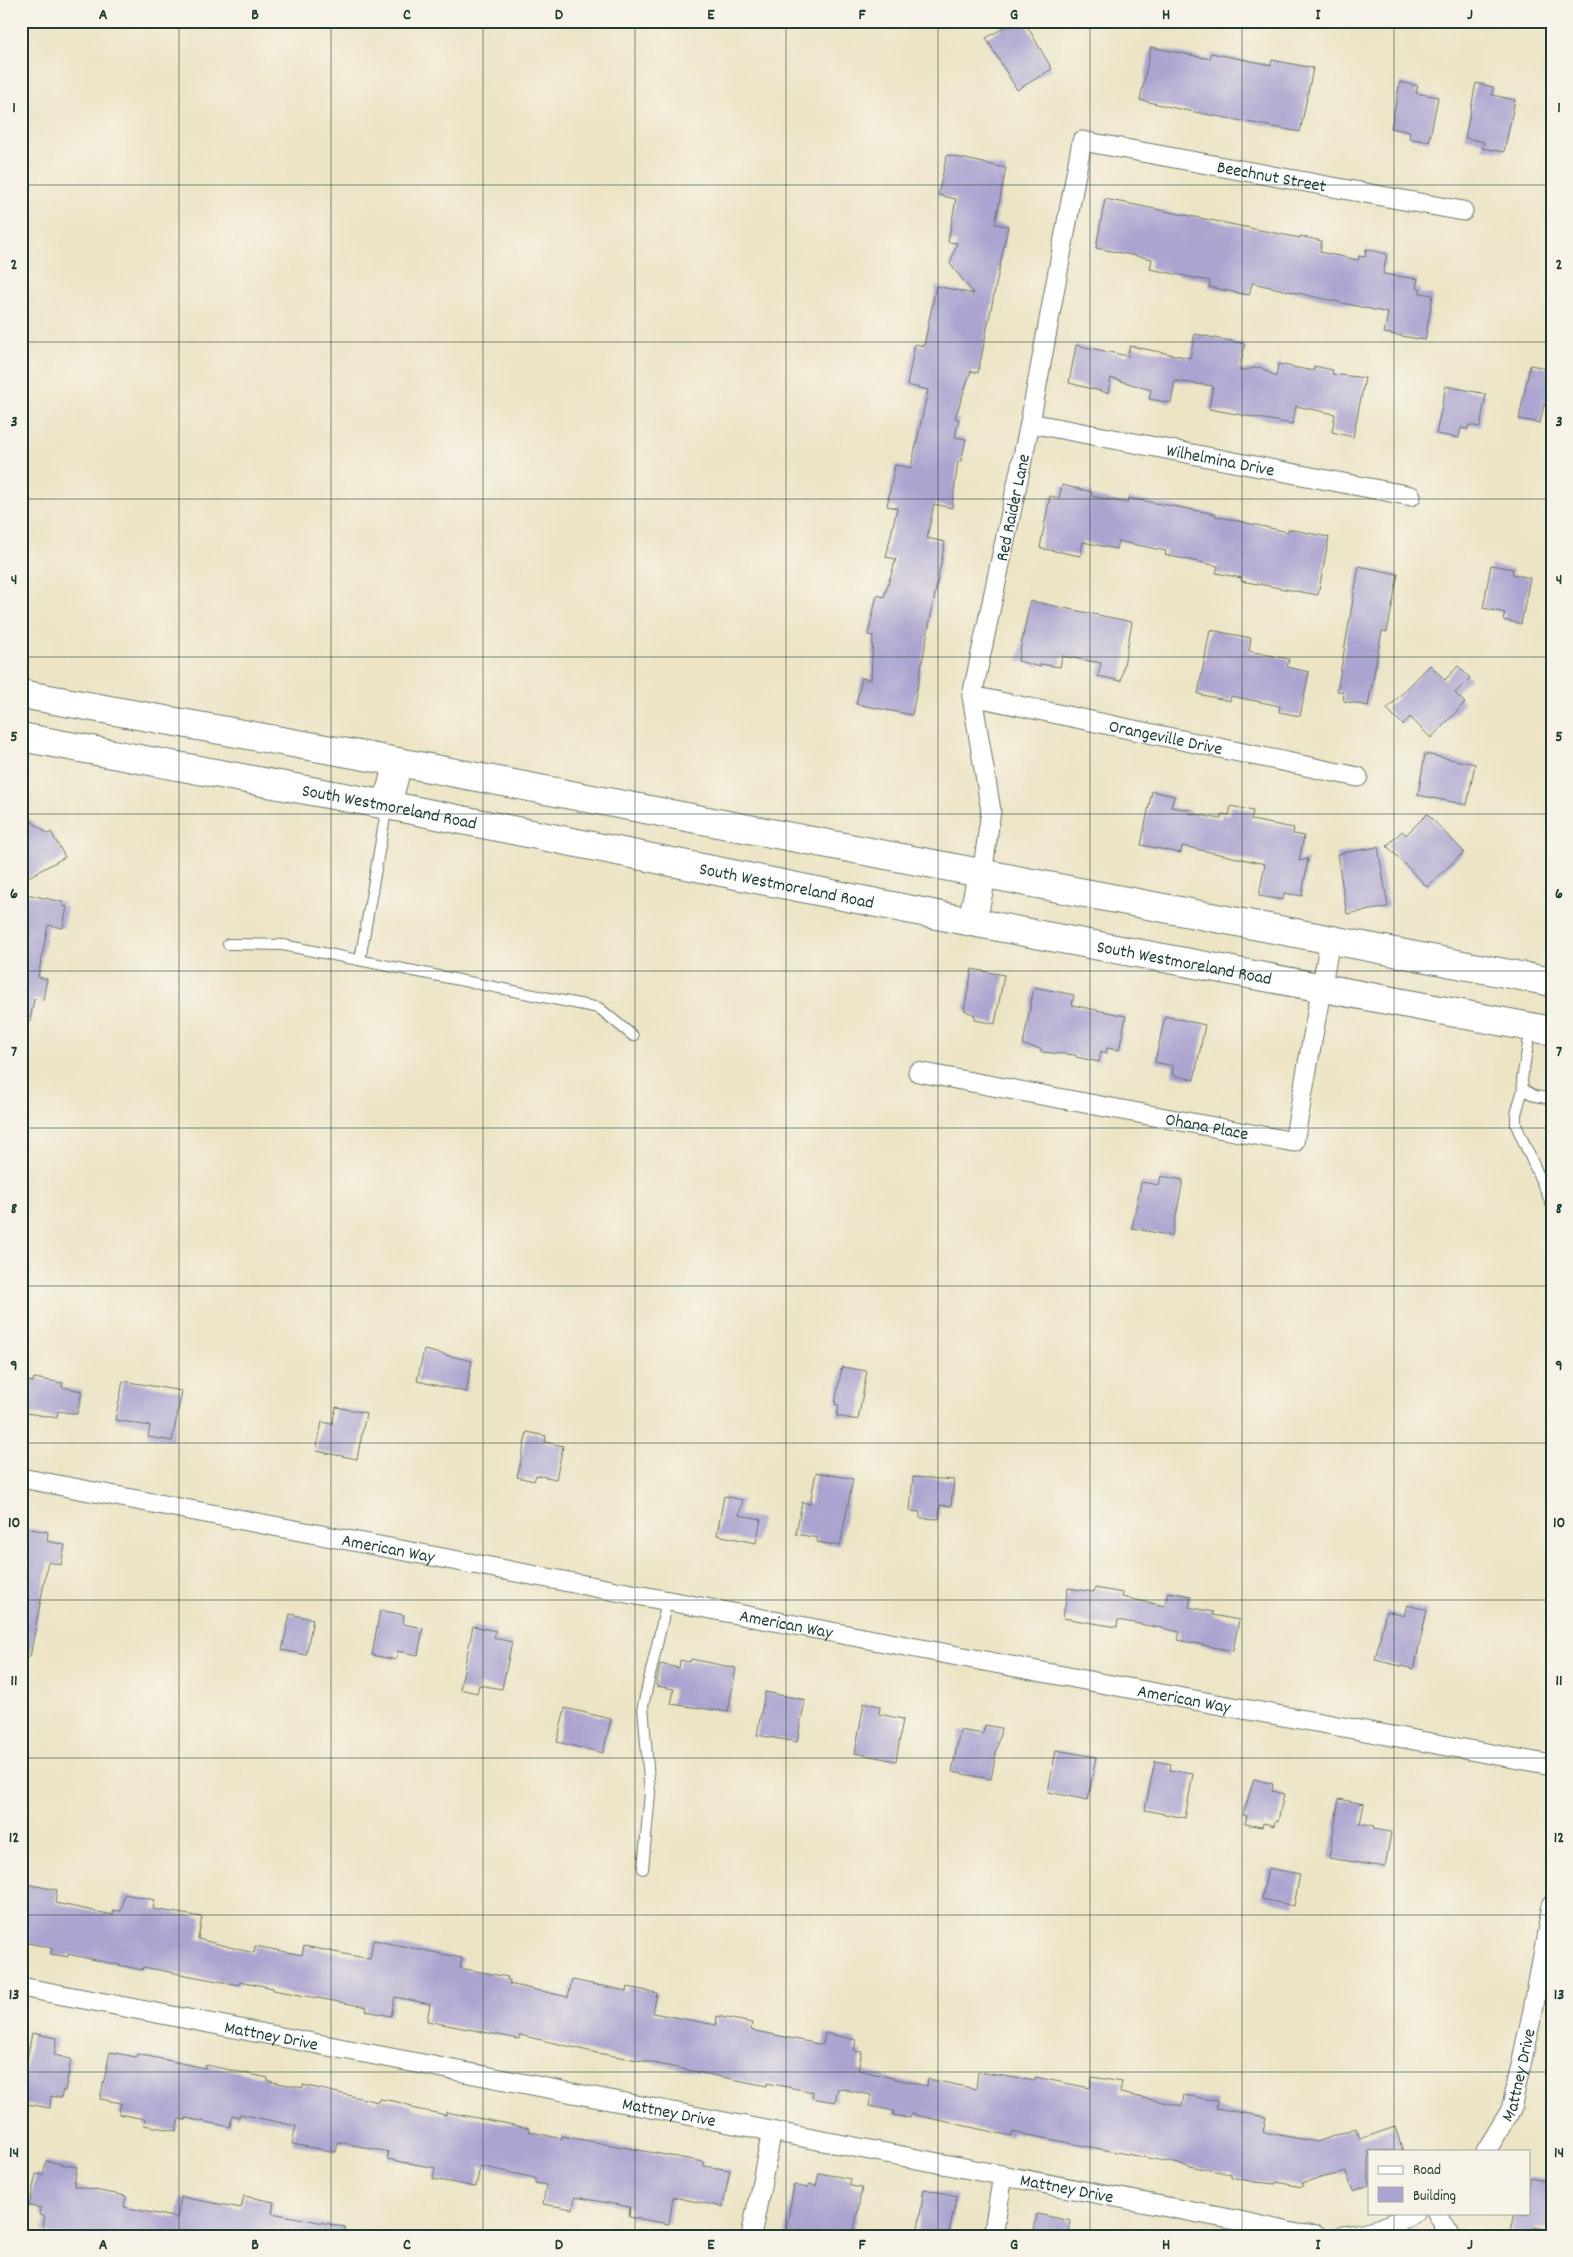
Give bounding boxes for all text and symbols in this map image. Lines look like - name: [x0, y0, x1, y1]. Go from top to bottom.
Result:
- text: A: [99, 4, 108, 27]
- text: B: [251, 4, 259, 27]
- text: C: [403, 4, 411, 27]
- text: D: [555, 4, 564, 27]
- text: E: [707, 4, 715, 27]
- text: F: [858, 4, 866, 27]
- text: G: [1010, 4, 1018, 27]
- text: H: [1162, 4, 1170, 27]
- text: I: [1316, 4, 1322, 27]
- text: J: [1467, 4, 1473, 27]
- text: 1: [12, 97, 16, 120]
- text: 1: [1557, 97, 1561, 120]
- street label: Beechnut Street: [1215, 156, 1328, 201]
- text: 2: [11, 254, 18, 277]
- text: 2: [1556, 254, 1563, 277]
- text: 3: [10, 411, 18, 434]
- text: 3: [1555, 411, 1563, 434]
- street label: Wilhelmina Drive: [1164, 439, 1276, 485]
- street label: Red Raider Lane: [991, 452, 1038, 564]
- text: 4: [11, 569, 17, 592]
- text: 4: [1556, 569, 1562, 592]
- street label: Orangeville Drive: [1106, 715, 1225, 763]
- text: 5: [10, 726, 18, 749]
- text: 5: [1555, 726, 1563, 749]
- street label: South Westmoreland Road: [300, 779, 479, 838]
- street label: South Westmoreland Road: [697, 858, 876, 917]
- text: 6: [10, 883, 18, 906]
- text: 6: [1555, 883, 1563, 906]
- street label: South Westmoreland Road: [1094, 936, 1274, 993]
- text: 7: [11, 1041, 17, 1064]
- text: 7: [1556, 1041, 1562, 1064]
- street label: Ohana Place: [1163, 1108, 1250, 1148]
- text: 8: [11, 1198, 18, 1221]
- text: 8: [1556, 1198, 1563, 1221]
- text: 9: [10, 1355, 18, 1378]
- text: 9: [1555, 1355, 1563, 1378]
- text: 10: [8, 1512, 20, 1535]
- text: 10: [1553, 1512, 1565, 1535]
- street label: American Way: [339, 1529, 437, 1571]
- street label: American Way: [737, 1605, 835, 1647]
- text: 11: [10, 1670, 18, 1693]
- text: 11: [1555, 1670, 1563, 1693]
- street label: American Way: [1135, 1680, 1233, 1722]
- text: 12: [9, 1827, 19, 1850]
- text: 12: [1554, 1827, 1564, 1850]
- text: 13: [9, 1984, 19, 2007]
- text: 13: [1554, 1984, 1564, 2007]
- street label: Mattney Drive: [222, 2016, 320, 2059]
- street label: Mattney Drive: [1497, 2026, 1544, 2128]
- street label: Mattney Drive: [620, 2093, 718, 2135]
- text: 14: [9, 2142, 19, 2165]
- text: 14: [1554, 2142, 1564, 2165]
- legend: [1368, 2150, 1530, 2214]
- text: Road: [1413, 2160, 1441, 2182]
- street label: Mattney Drive: [1018, 2169, 1115, 2211]
- text: Building: [1413, 2186, 1456, 2208]
- text: A: [99, 2234, 108, 2257]
- text: B: [251, 2234, 259, 2257]
- text: C: [403, 2234, 411, 2257]
- text: D: [555, 2234, 564, 2257]
- text: E: [707, 2234, 715, 2257]
- text: F: [858, 2234, 866, 2257]
- text: G: [1010, 2234, 1018, 2257]
- text: H: [1162, 2234, 1170, 2257]
- text: I: [1316, 2234, 1322, 2257]
- text: J: [1467, 2234, 1473, 2257]

